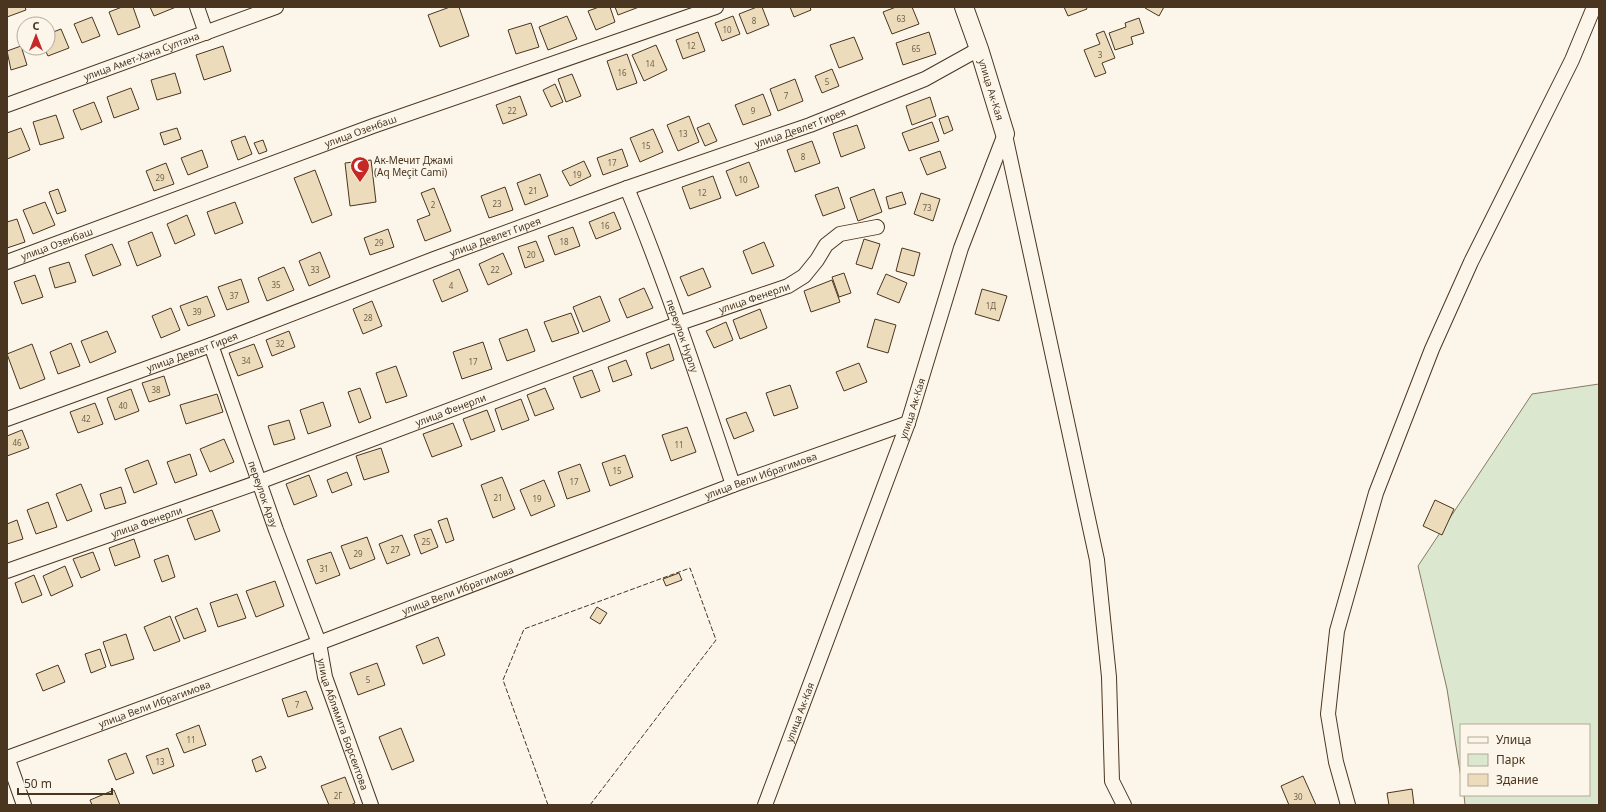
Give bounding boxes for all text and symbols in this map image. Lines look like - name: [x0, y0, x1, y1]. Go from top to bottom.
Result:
- house number: 63: [896, 13, 906, 24]
- house number: 8: [752, 15, 757, 26]
- north arrow: [16, 16, 56, 56]
- text: С: [32, 18, 40, 33]
- house number: 10: [722, 24, 732, 35]
- street label: улица Амет-Хана Султана: [81, 29, 201, 84]
- house number: 12: [686, 40, 696, 51]
- house number: 65: [911, 43, 921, 54]
- house number: 3: [1098, 49, 1103, 60]
- street label: улица Ак-Кая: [975, 57, 1007, 122]
- house number: 14: [645, 58, 655, 69]
- house number: 16: [617, 67, 627, 78]
- house number: 5: [825, 76, 830, 87]
- house number: 7: [784, 90, 789, 101]
- street label: улица Девлет Гирея: [753, 104, 848, 151]
- house number: 22: [507, 105, 517, 116]
- house number: 9: [751, 105, 756, 116]
- street label: улица Озенбаш: [322, 111, 398, 150]
- house number: 13: [678, 128, 688, 139]
- house number: 15: [641, 140, 651, 151]
- house number: 8: [801, 151, 806, 162]
- place label: Ак-Мечит Джамі (Aq Meçit Cami): [374, 153, 453, 179]
- mosque icon: Ак-Мечит Джамі (Aq Meçit Cami): [349, 155, 371, 183]
- house number: 17: [607, 157, 617, 168]
- house number: 19: [572, 169, 582, 180]
- house number: 29: [155, 172, 165, 183]
- house number: 10: [738, 174, 748, 185]
- house number: 21: [528, 185, 538, 196]
- house number: 12: [697, 187, 707, 198]
- house number: 23: [492, 198, 502, 209]
- house number: 2: [431, 199, 436, 210]
- house number: 73: [922, 202, 932, 213]
- street label: улица Девлет Гирея: [447, 213, 543, 260]
- house number: 16: [600, 220, 610, 231]
- street label: улица Озенбаш: [19, 224, 95, 263]
- house number: 18: [559, 236, 569, 247]
- house number: 29: [374, 237, 384, 248]
- house number: 20: [526, 249, 536, 260]
- house number: 33: [310, 264, 320, 275]
- house number: 22: [490, 264, 500, 275]
- house number: 35: [271, 279, 281, 290]
- street label: улица Фенерли: [717, 279, 792, 316]
- house number: 4: [449, 280, 454, 291]
- house number: 37: [229, 290, 239, 301]
- street label: переулок Нурлу: [663, 297, 702, 375]
- house number: 1Д: [986, 300, 996, 311]
- house number: 39: [192, 306, 202, 317]
- house number: 28: [363, 312, 373, 323]
- street label: улица Девлет Гирея: [145, 328, 240, 375]
- house number: 32: [275, 338, 285, 349]
- house number: 34: [241, 355, 251, 366]
- house number: 17: [468, 356, 478, 367]
- street label: улица Ак-Кая: [896, 376, 928, 441]
- house number: 38: [151, 384, 161, 395]
- street label: улица Фенерли: [413, 390, 488, 429]
- house number: 40: [118, 400, 128, 411]
- house number: 42: [81, 413, 91, 424]
- house number: 46: [12, 437, 22, 448]
- house number: 11: [674, 439, 684, 450]
- street label: улица Вели Ибрагимова: [703, 449, 819, 502]
- street label: переулок Арзу: [245, 459, 282, 530]
- house number: 15: [612, 465, 622, 476]
- house number: 17: [569, 476, 579, 487]
- house number: 21: [493, 492, 503, 503]
- house number: 19: [532, 493, 542, 504]
- street label: улица Фенерли: [109, 503, 184, 541]
- house number: 25: [421, 536, 431, 547]
- house number: 27: [390, 544, 400, 555]
- house number: 29: [353, 548, 363, 559]
- street label: улица Вели Ибрагимова: [400, 562, 516, 618]
- house number: 31: [319, 563, 329, 574]
- street label: улица Аблямита Борсеитова: [315, 657, 372, 792]
- house number: 5: [366, 674, 371, 685]
- street label: улица Вели Ибрагимова: [96, 677, 212, 731]
- street label: улица Ак-Кая: [782, 680, 817, 744]
- house number: 7: [295, 699, 300, 710]
- legend: [1460, 724, 1590, 796]
- text: Улица: [1496, 731, 1531, 748]
- house number: 11: [186, 734, 196, 745]
- text: Парк: [1496, 751, 1526, 768]
- house number: 13: [155, 756, 165, 767]
- scale bar: [18, 770, 112, 796]
- text: Здание: [1496, 771, 1539, 788]
- text: 50 m: [24, 775, 52, 792]
- house number: 2Г: [334, 790, 342, 801]
- house number: 30: [1293, 791, 1303, 802]

